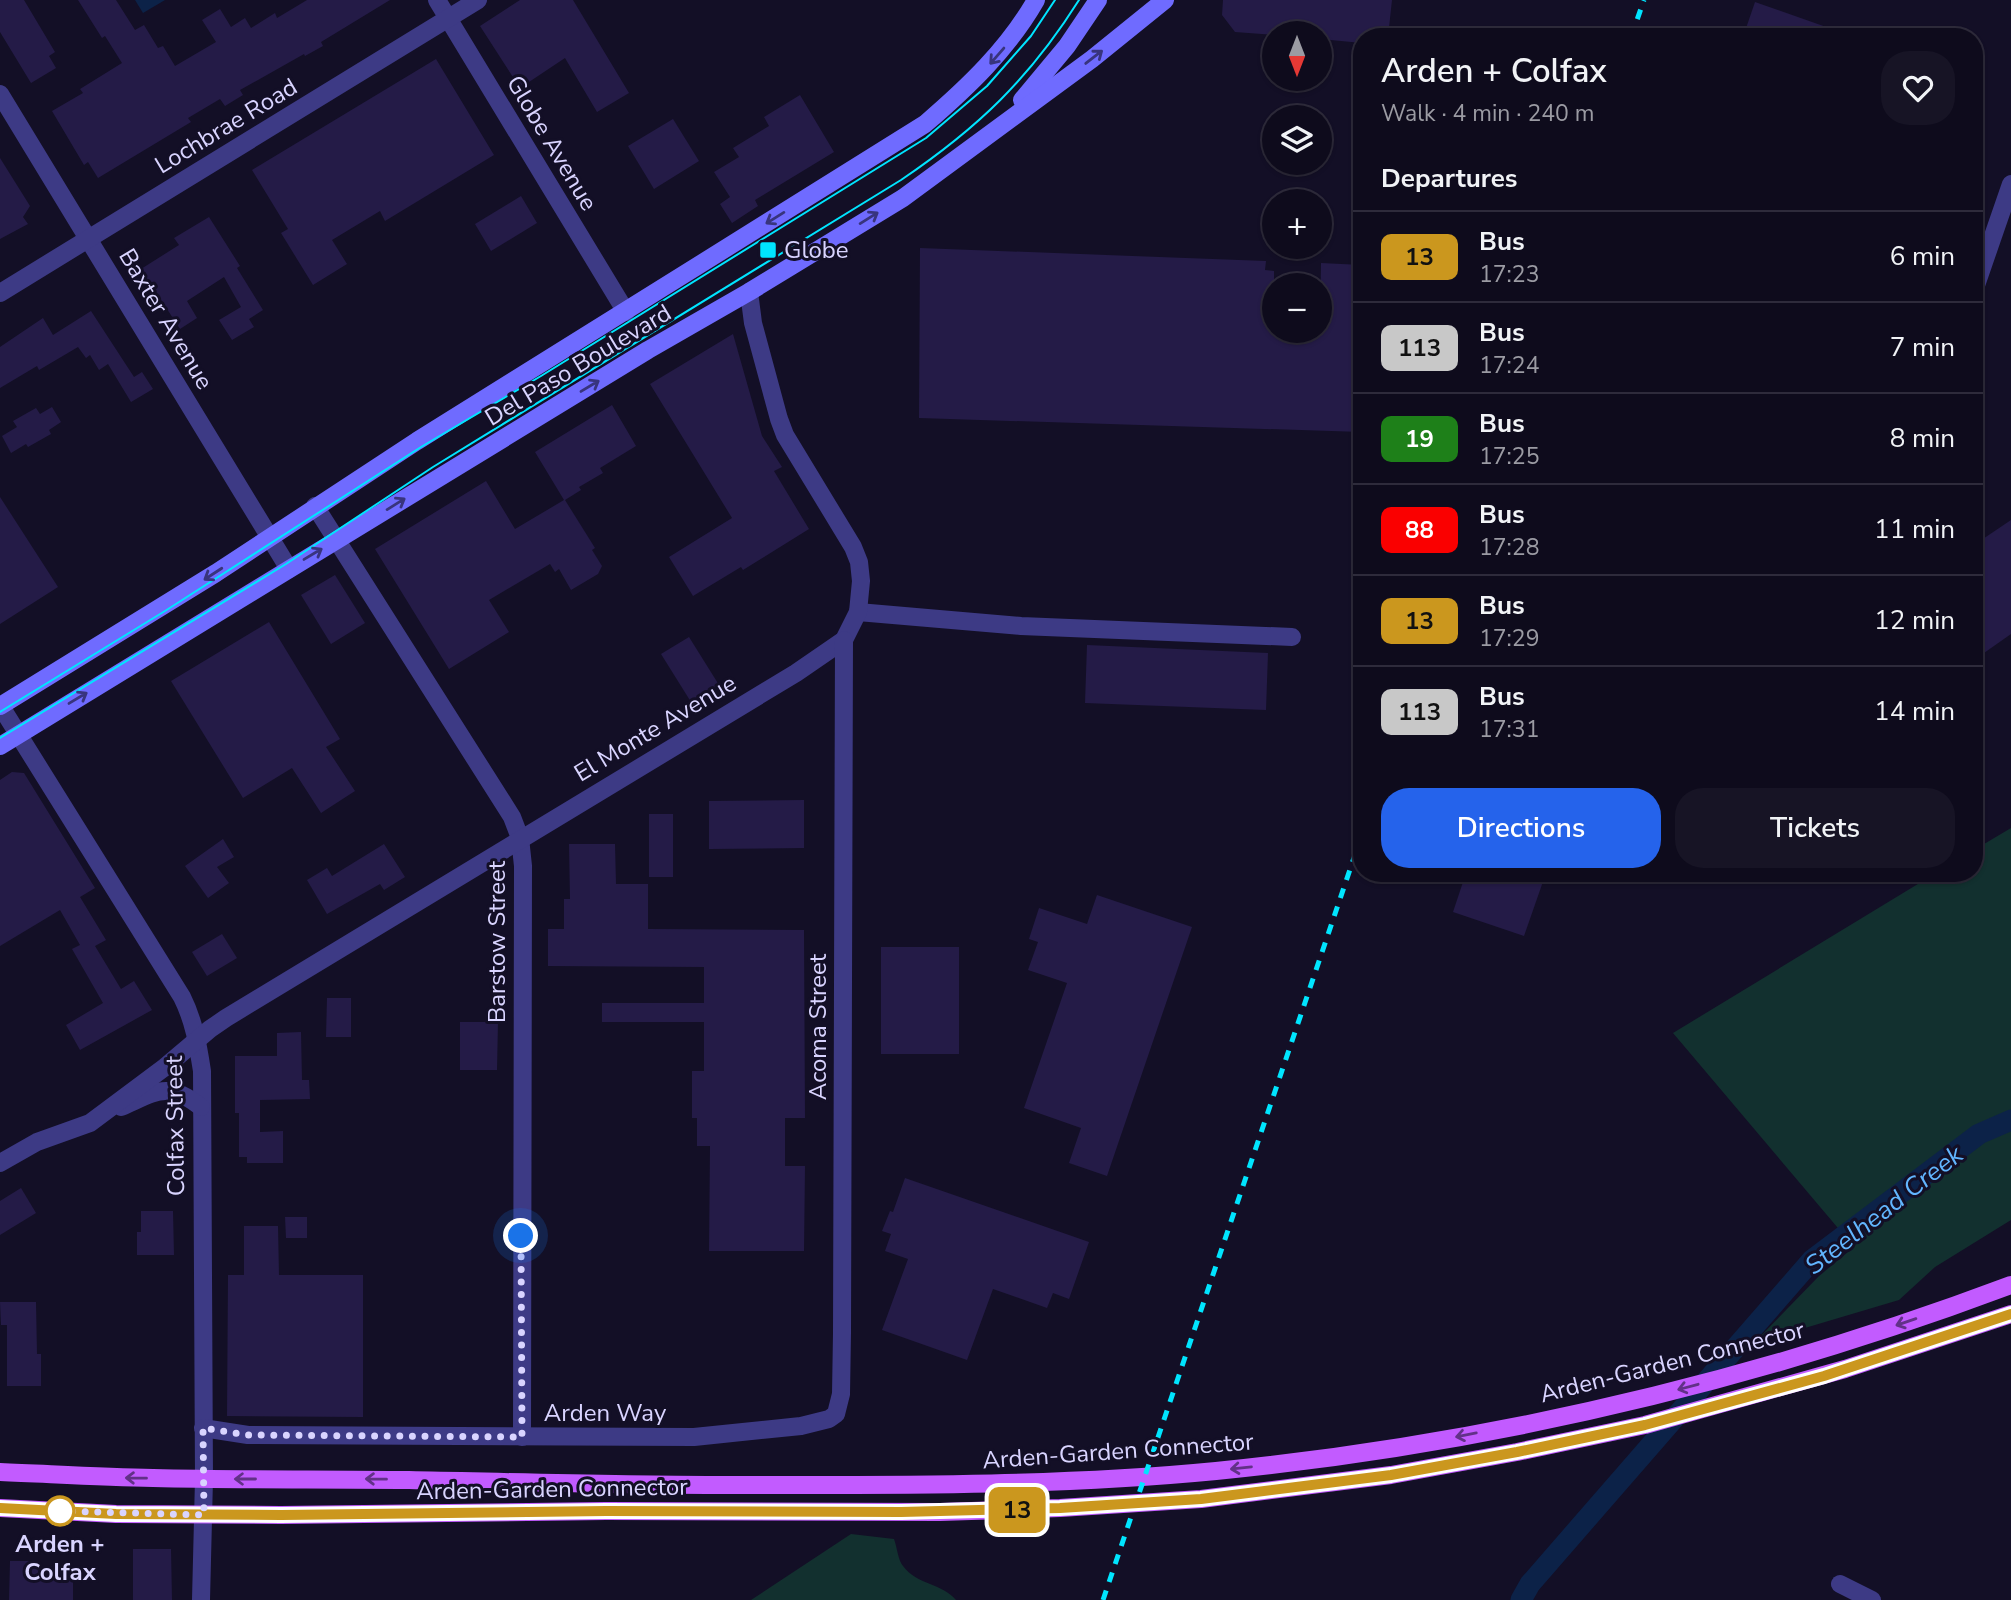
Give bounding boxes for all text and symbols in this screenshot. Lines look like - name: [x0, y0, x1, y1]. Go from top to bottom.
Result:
- north arrow: [1262, 21, 1332, 91]
- map controls: [1262, 21, 1332, 343]
- one-way arrow: [989, 46, 1005, 64]
- text: Arden + Colfax: [1381, 49, 1607, 94]
- one-way arrow: [1084, 50, 1102, 65]
- button: heart: [1881, 51, 1955, 125]
- street label: Globe Avenue: [499, 69, 605, 217]
- street label: Lochbrae Road: [149, 71, 303, 181]
- text: Walk · 4 min · 240 m: [1381, 98, 1594, 129]
- button: layers: [1262, 105, 1332, 175]
- text: Departures: [1381, 161, 1517, 196]
- button: +: [1262, 189, 1332, 259]
- one-way arrow: [859, 211, 878, 226]
- one-way arrow: [765, 212, 785, 226]
- text: Bus: [1479, 224, 1525, 259]
- place label: Globe: [784, 234, 849, 266]
- text: 6 min: [1890, 239, 1955, 274]
- marker: Globe: [758, 240, 778, 260]
- text: 13: [1405, 241, 1434, 273]
- street label: Baxter Avenue: [111, 243, 221, 395]
- text: 17:23: [1479, 259, 1539, 290]
- button: −: [1262, 273, 1332, 343]
- street label: Del Paso Boulevard: [479, 297, 677, 433]
- text: Bus: [1479, 315, 1525, 350]
- text: 7 min: [1890, 330, 1955, 365]
- text: 113: [1398, 332, 1441, 364]
- text: 17:24: [1479, 350, 1539, 381]
- one-way arrow: [579, 378, 599, 392]
- text: Bus: [1479, 406, 1525, 441]
- text: 8 min: [1890, 421, 1955, 456]
- text: 19: [1405, 423, 1434, 455]
- text: 17:25: [1479, 441, 1539, 472]
- one-way arrow: [385, 497, 405, 511]
- text: Bus: [1479, 497, 1525, 532]
- text: 11 min: [1874, 512, 1955, 547]
- text: 88: [1405, 514, 1434, 546]
- text: 17:28: [1479, 532, 1539, 563]
- one-way arrow: [303, 547, 323, 561]
- one-way arrow: [204, 568, 224, 582]
- text: Bus: [1479, 588, 1525, 623]
- text: 12 min: [1874, 603, 1955, 638]
- text: 13: [1405, 605, 1434, 637]
- text: 17:29: [1479, 623, 1539, 654]
- street label: El Monte Avenue: [568, 667, 742, 789]
- text: Bus: [1479, 679, 1525, 714]
- one-way arrow: [67, 691, 87, 705]
- text: 14 min: [1874, 694, 1955, 729]
- text: 113: [1398, 696, 1441, 728]
- text: 17:31: [1479, 714, 1539, 745]
- button: Directions: [1381, 788, 1661, 868]
- button: Tickets: [1675, 788, 1955, 868]
- street label: Barstow Street: [481, 860, 513, 1023]
- street label: Acoma Street: [802, 953, 834, 1100]
- street label: Colfax Street: [158, 1055, 192, 1196]
- water label: Steelhead Creek: [1798, 1137, 1971, 1283]
- your location: [503, 1218, 538, 1253]
- street label: Arden-Garden Connector: [1536, 1314, 1808, 1410]
- one-way arrow: [1896, 1317, 1918, 1329]
- one-way arrow: [1677, 1381, 1700, 1394]
- street label: Arden Way: [544, 1397, 667, 1429]
- street label: Arden-Garden Connector: [981, 1426, 1255, 1476]
- one-way arrow: [1455, 1429, 1478, 1443]
- one-way arrow: [1230, 1462, 1253, 1475]
- one-way arrow: [125, 1471, 148, 1485]
- street label: Arden-Garden Connector: [416, 1471, 688, 1507]
- one-way arrow: [234, 1472, 257, 1486]
- one-way arrow: [364, 1473, 387, 1486]
- line badge: 13: [986, 1487, 1048, 1533]
- text: 13: [1003, 1494, 1031, 1526]
- marker: Arden + Colfax: [45, 1496, 75, 1526]
- place label: Arden + Colfax: [15, 1528, 105, 1588]

